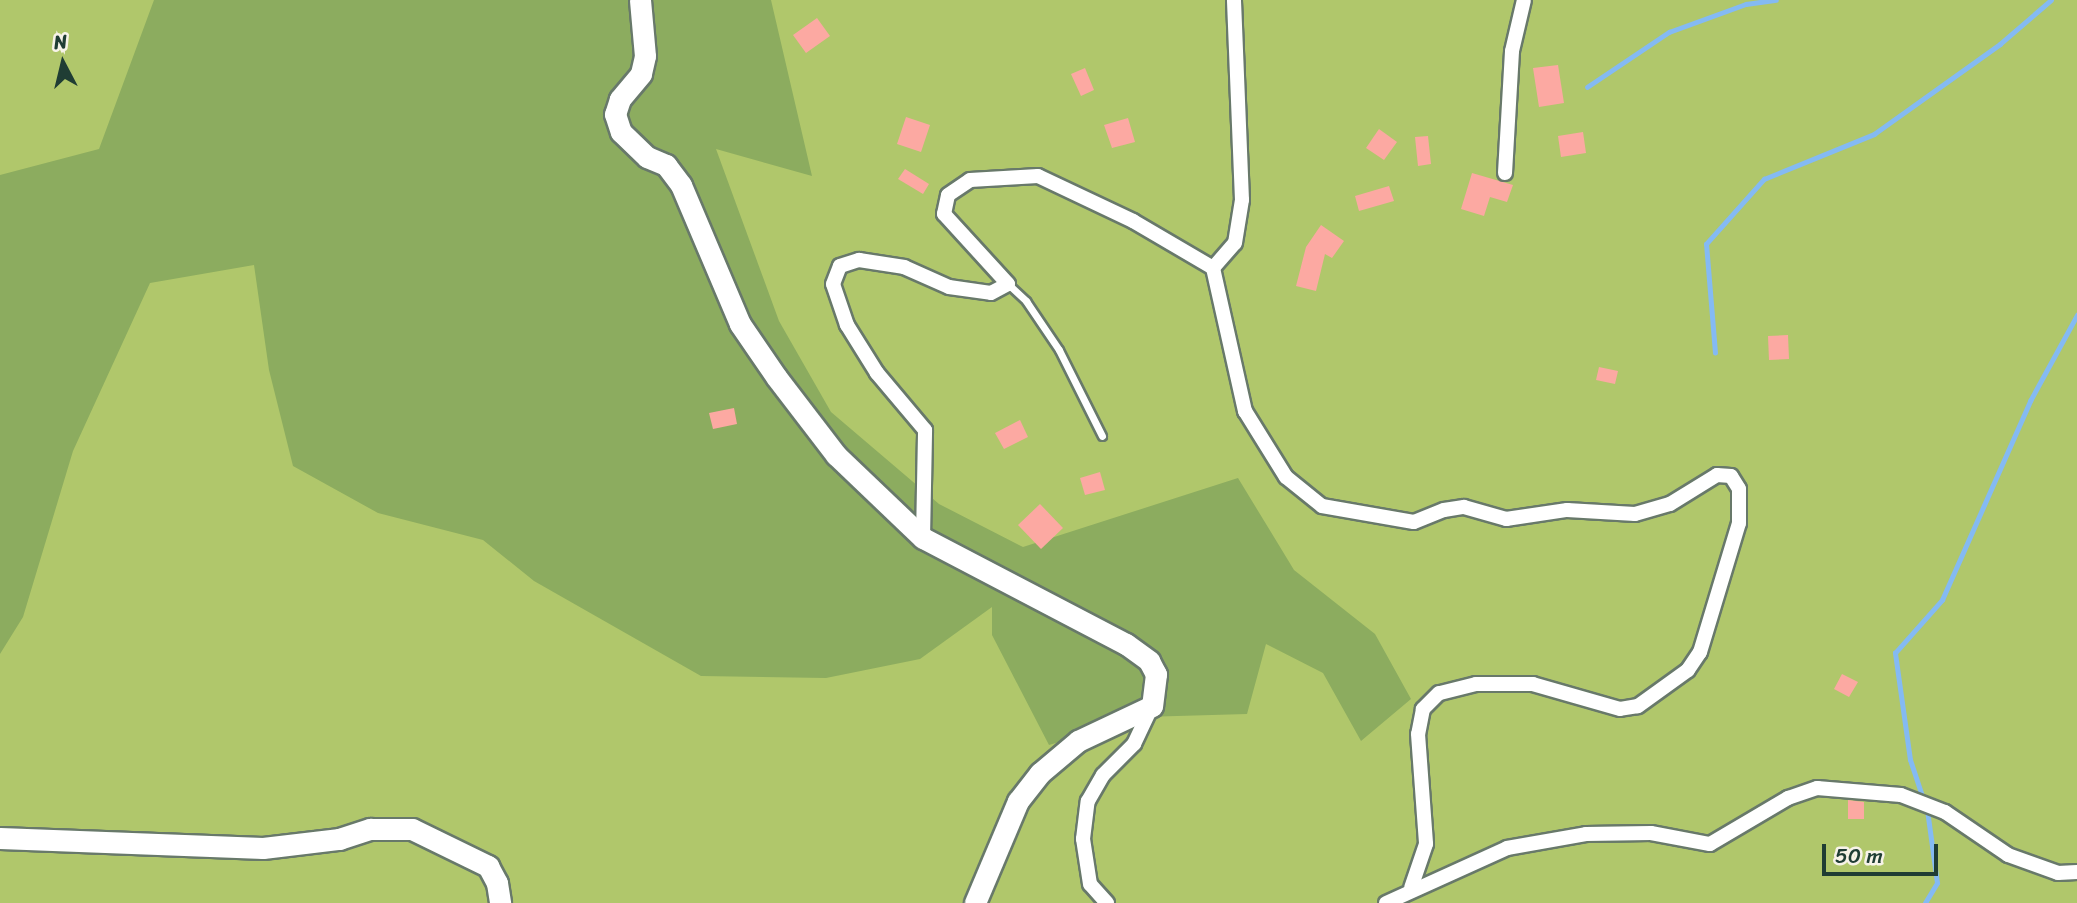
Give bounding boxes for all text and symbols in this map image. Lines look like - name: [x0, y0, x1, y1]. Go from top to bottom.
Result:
- text: N: [52, 24, 69, 59]
- north arrow: [28, 28, 98, 98]
- scale bar: [1825, 830, 1940, 874]
- text: 50 m: [1835, 837, 1883, 875]

